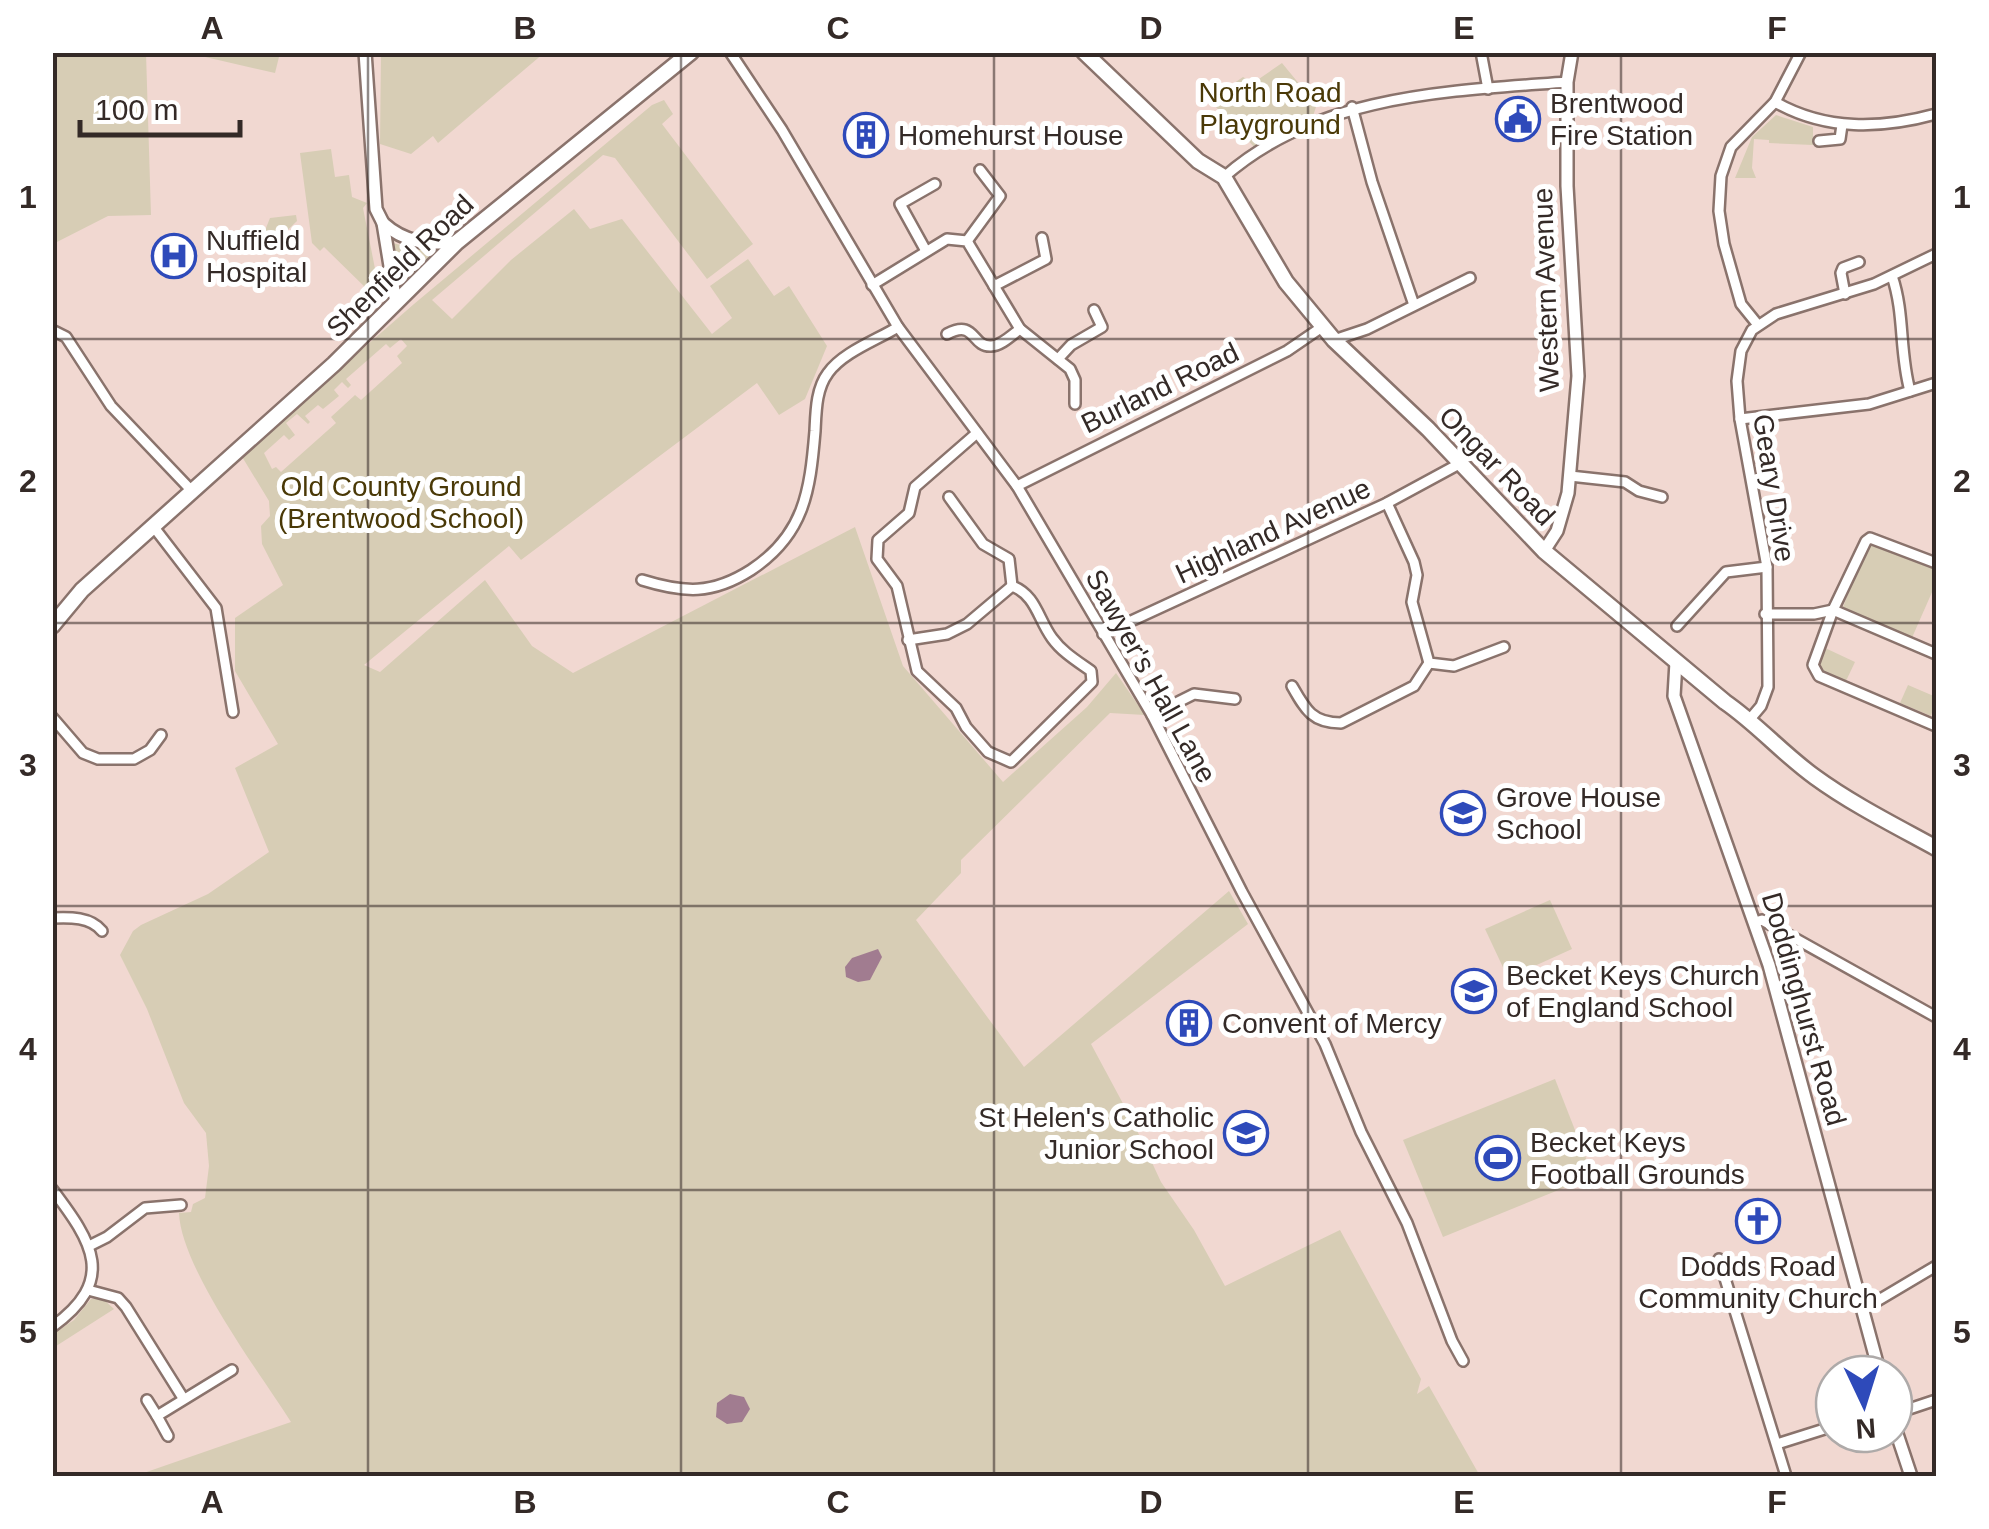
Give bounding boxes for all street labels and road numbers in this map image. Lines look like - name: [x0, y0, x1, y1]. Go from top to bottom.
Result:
- street label: Western Avenue: [1527, 187, 1565, 393]
- street label: Shenfield Road: [320, 188, 480, 344]
- street label: Burland Road: [1076, 337, 1244, 439]
- street label: Ongar Road: [1433, 400, 1561, 532]
- street label: Geary Drive: [1747, 412, 1801, 564]
- street label: Highland Avenue: [1171, 472, 1375, 590]
- street label: Sawyer's Hall Lane: [1080, 564, 1222, 788]
- street label: Doddinghurst Road: [1756, 889, 1852, 1129]

